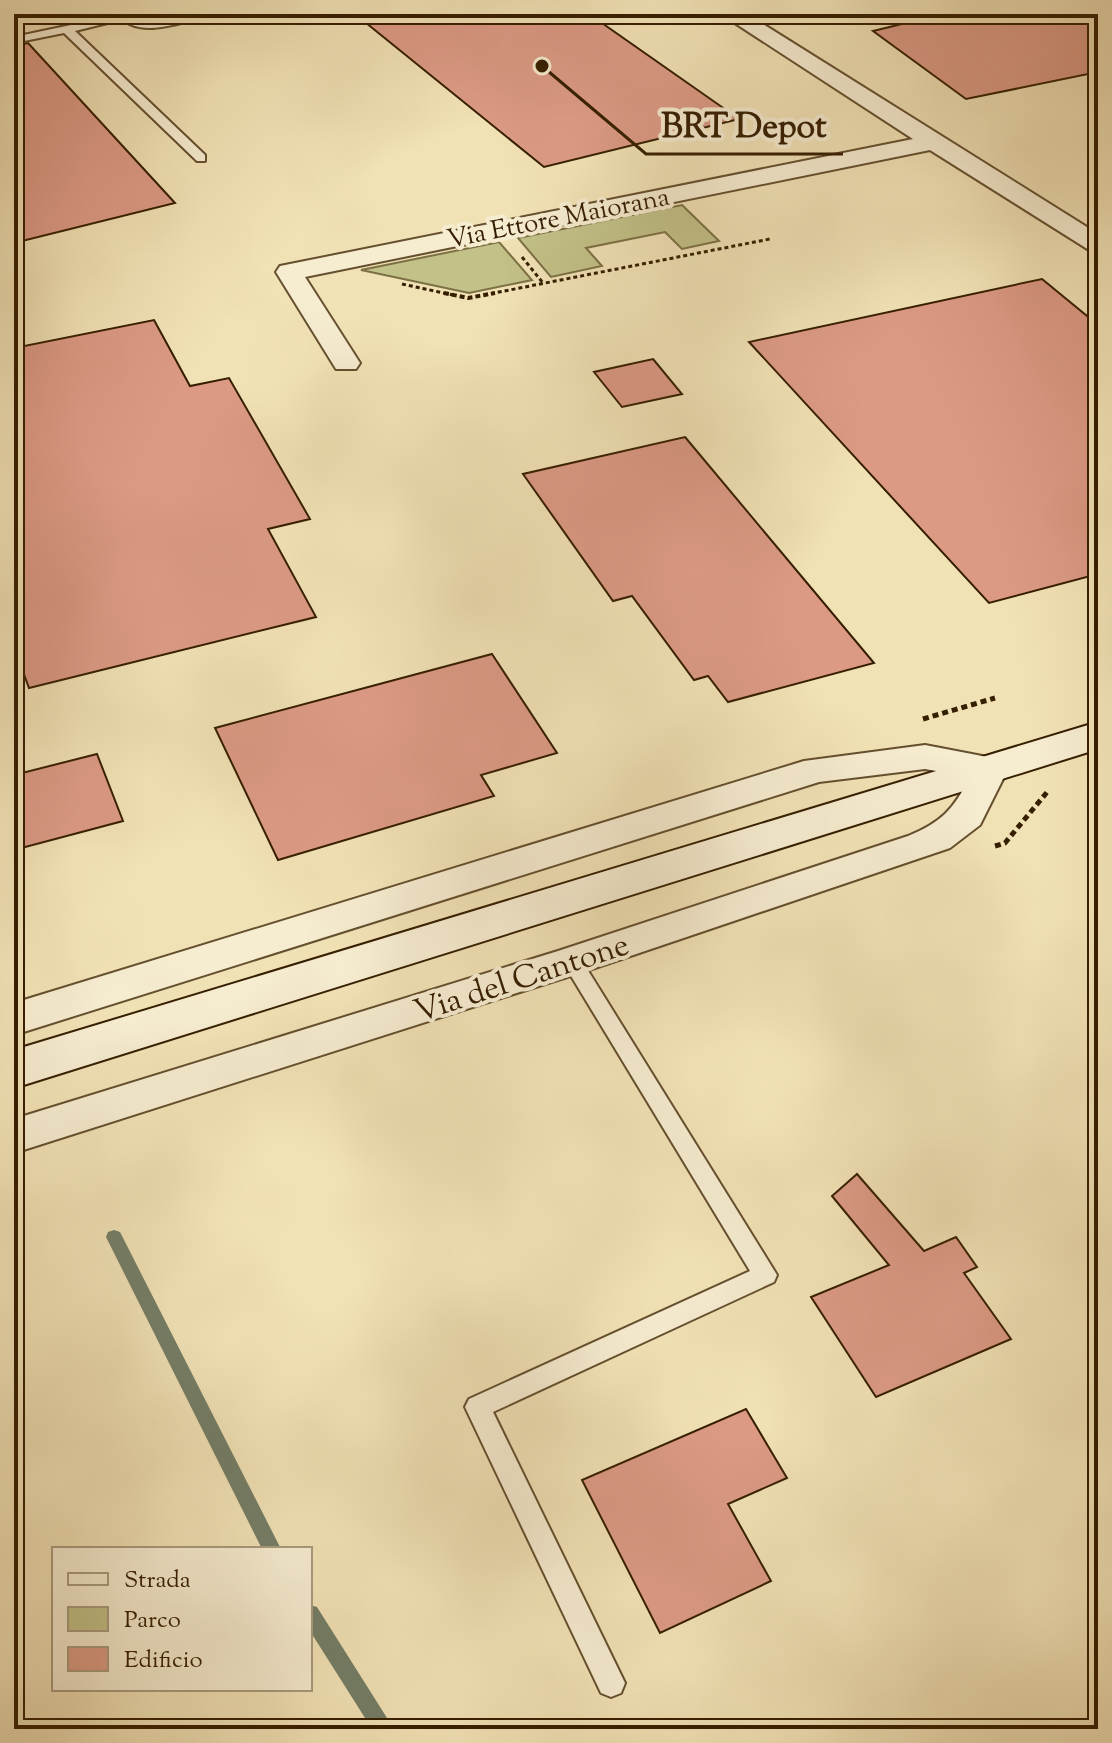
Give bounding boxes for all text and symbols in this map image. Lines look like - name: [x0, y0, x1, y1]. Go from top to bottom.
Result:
- callout: BRT Depot: [646, 96, 843, 154]
- text: BRT Depot: [661, 104, 827, 153]
- street label: Via Ettore Maiorana: [444, 180, 673, 259]
- street label: Via del Cantone: [409, 923, 635, 1036]
- legend: [52, 1547, 312, 1691]
- text: Strada: [124, 1564, 191, 1598]
- text: Parco: [124, 1604, 181, 1638]
- text: Edificio: [124, 1644, 203, 1678]

